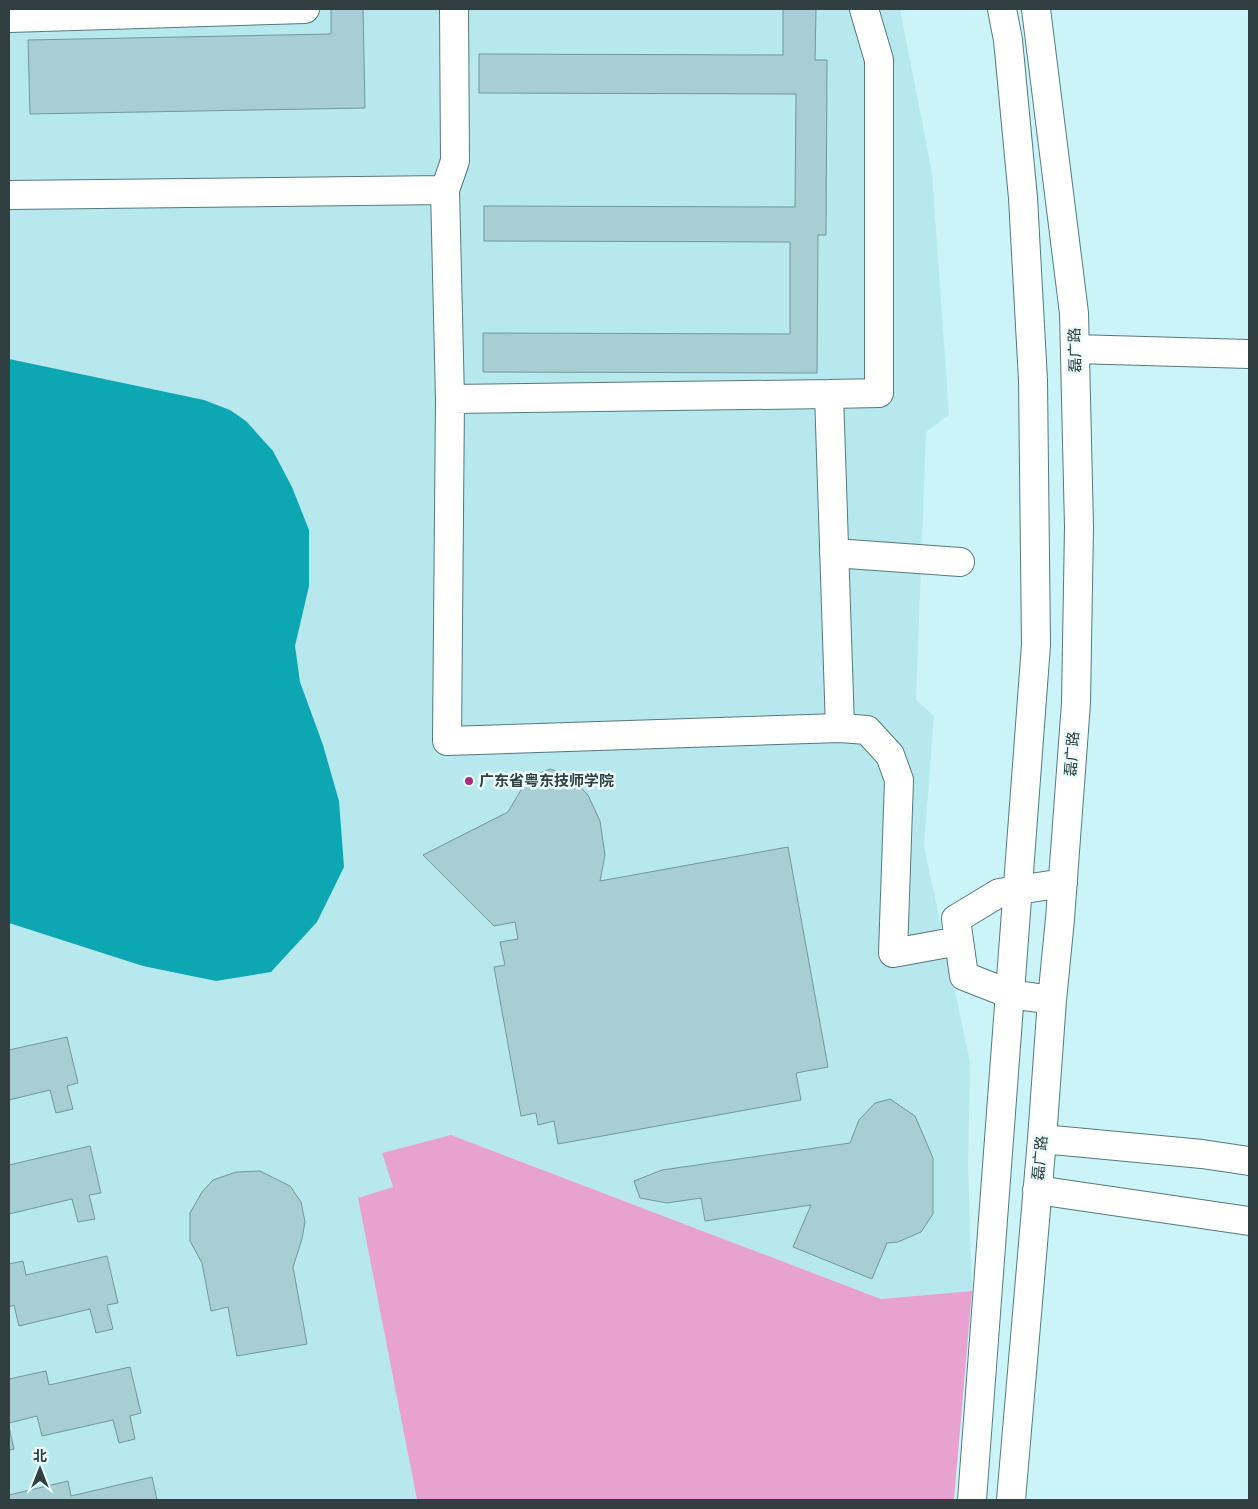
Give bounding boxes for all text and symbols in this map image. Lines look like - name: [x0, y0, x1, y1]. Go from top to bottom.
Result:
- street label: 磊广路: [1066, 327, 1084, 373]
- street label: 磊广路: [1061, 731, 1083, 777]
- place label: 广东省粤东技师学院: [479, 772, 614, 790]
- marker: 广东省粤东技师学院: [463, 775, 475, 787]
- street label: 磊广路: [1029, 1135, 1051, 1181]
- north arrow: [15, 1444, 65, 1494]
- text: 北: [33, 1448, 47, 1464]

